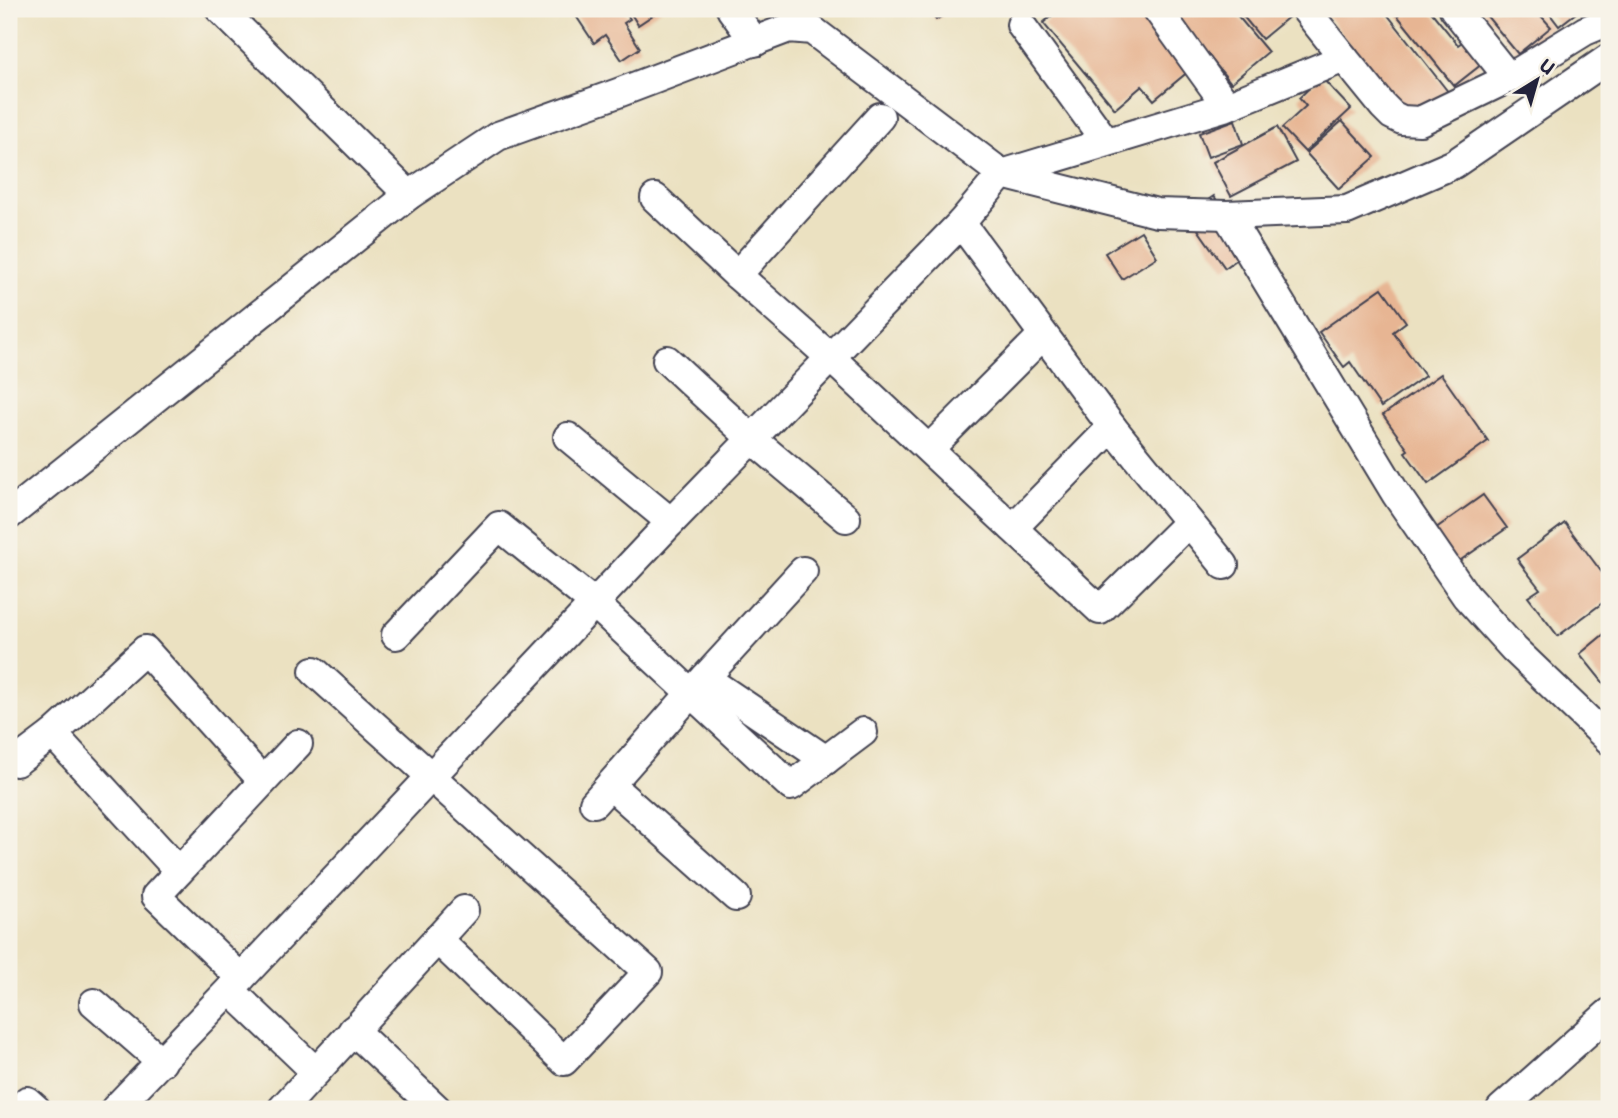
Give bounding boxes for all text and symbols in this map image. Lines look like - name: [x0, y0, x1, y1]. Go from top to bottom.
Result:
- north arrow: [1502, 46, 1572, 116]
- text: U: [1535, 52, 1560, 80]

